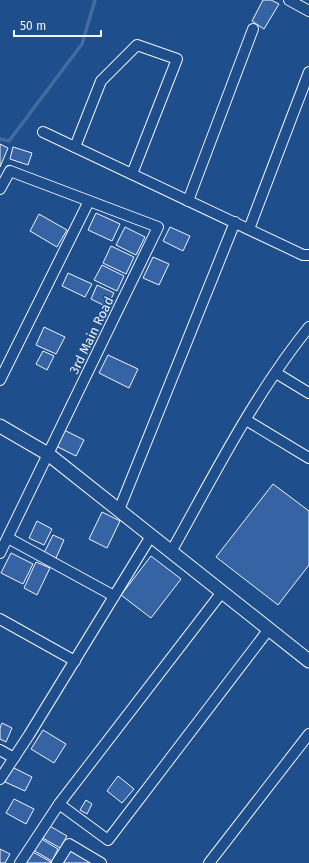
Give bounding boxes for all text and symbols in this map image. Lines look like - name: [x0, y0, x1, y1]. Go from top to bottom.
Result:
- scale bar: [14, 12, 101, 38]
- text: 50 m: [20, 19, 46, 33]
- street label: 3rd Main Road: [66, 294, 117, 376]

